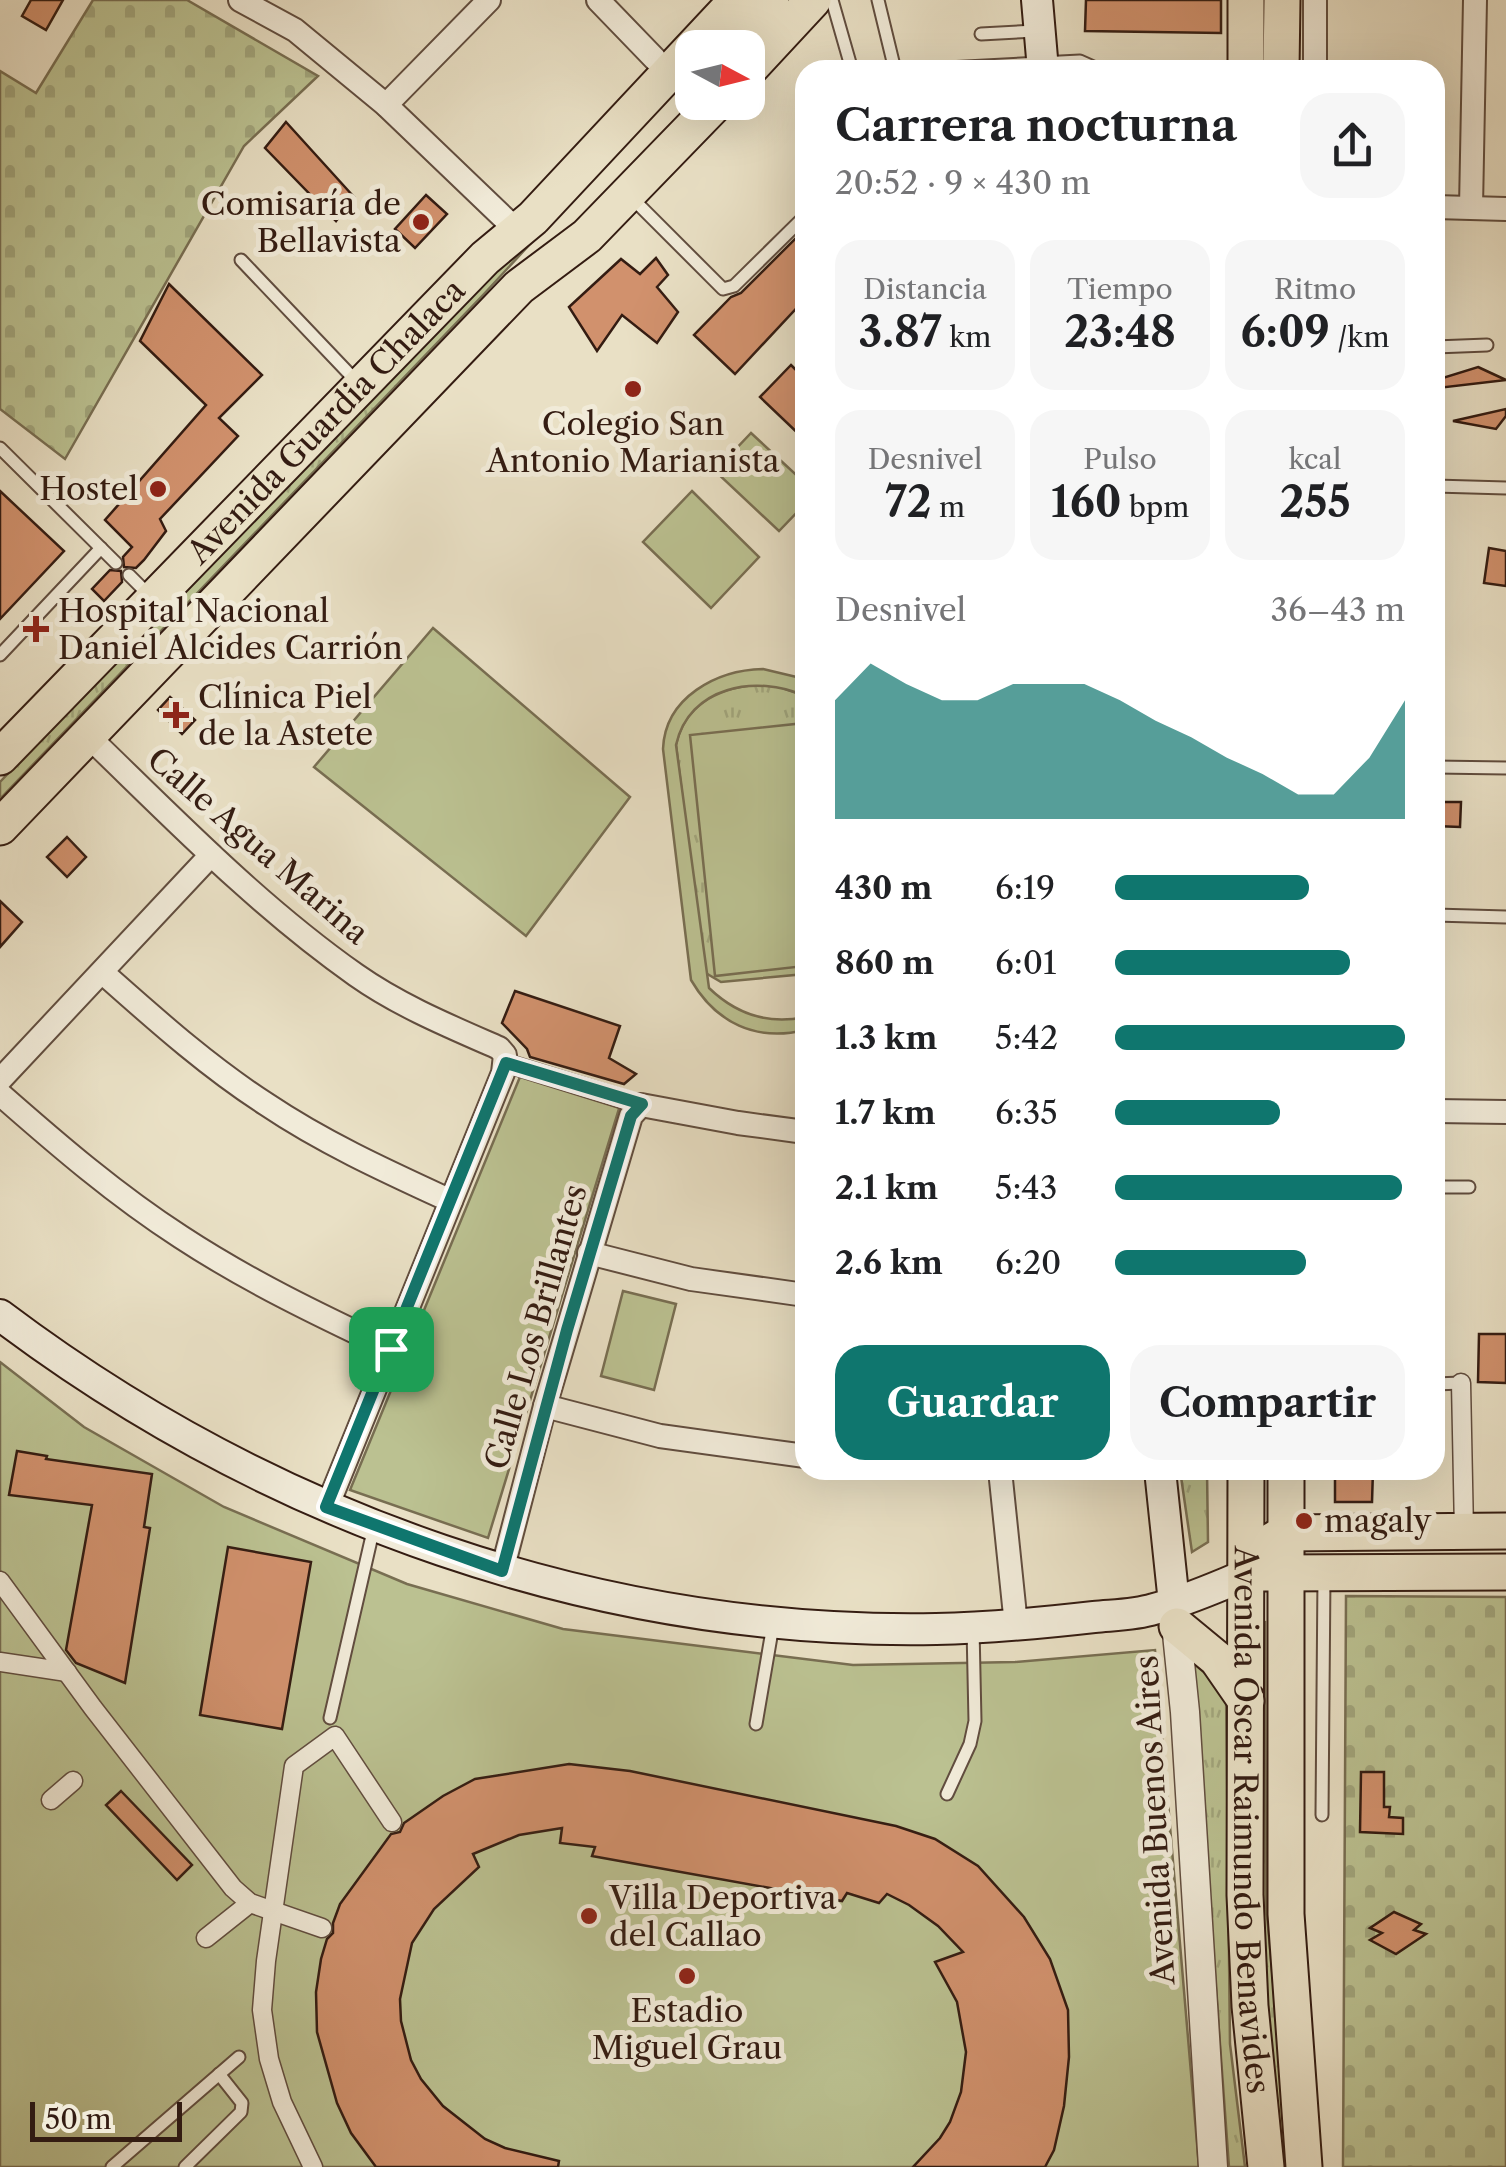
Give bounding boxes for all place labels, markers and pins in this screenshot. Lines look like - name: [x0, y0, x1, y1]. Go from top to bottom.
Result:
- place label: Comisaría de Bellavista: [201, 184, 401, 260]
- marker: Comisaría de Bellavista: [410, 211, 432, 233]
- marker: Colegio San Antonio Marianista: [622, 378, 644, 400]
- place label: Colegio San Antonio Marianista: [485, 404, 780, 480]
- place label: Hostel: [39, 469, 138, 508]
- marker: Hostel: [147, 478, 169, 500]
- place label: Hospital Nacional Daniel Alcides Carrión: [58, 591, 403, 667]
- marker: Hospital Nacional Daniel Alcides Carrión: [23, 616, 49, 642]
- place label: Clínica Piel de la Astete: [198, 677, 373, 753]
- marker: Clínica Piel de la Astete: [163, 702, 189, 728]
- pin: [349, 1307, 434, 1392]
- place label: magaly: [1324, 1501, 1433, 1540]
- marker: magaly: [1293, 1510, 1315, 1532]
- place label: Villa Deportiva del Callao: [608, 1878, 837, 1954]
- marker: Villa Deportiva del Callao: [578, 1905, 600, 1927]
- marker: Estadio Miguel Grau: [676, 1965, 698, 1987]
- place label: Estadio Miguel Grau: [592, 1991, 782, 2067]

